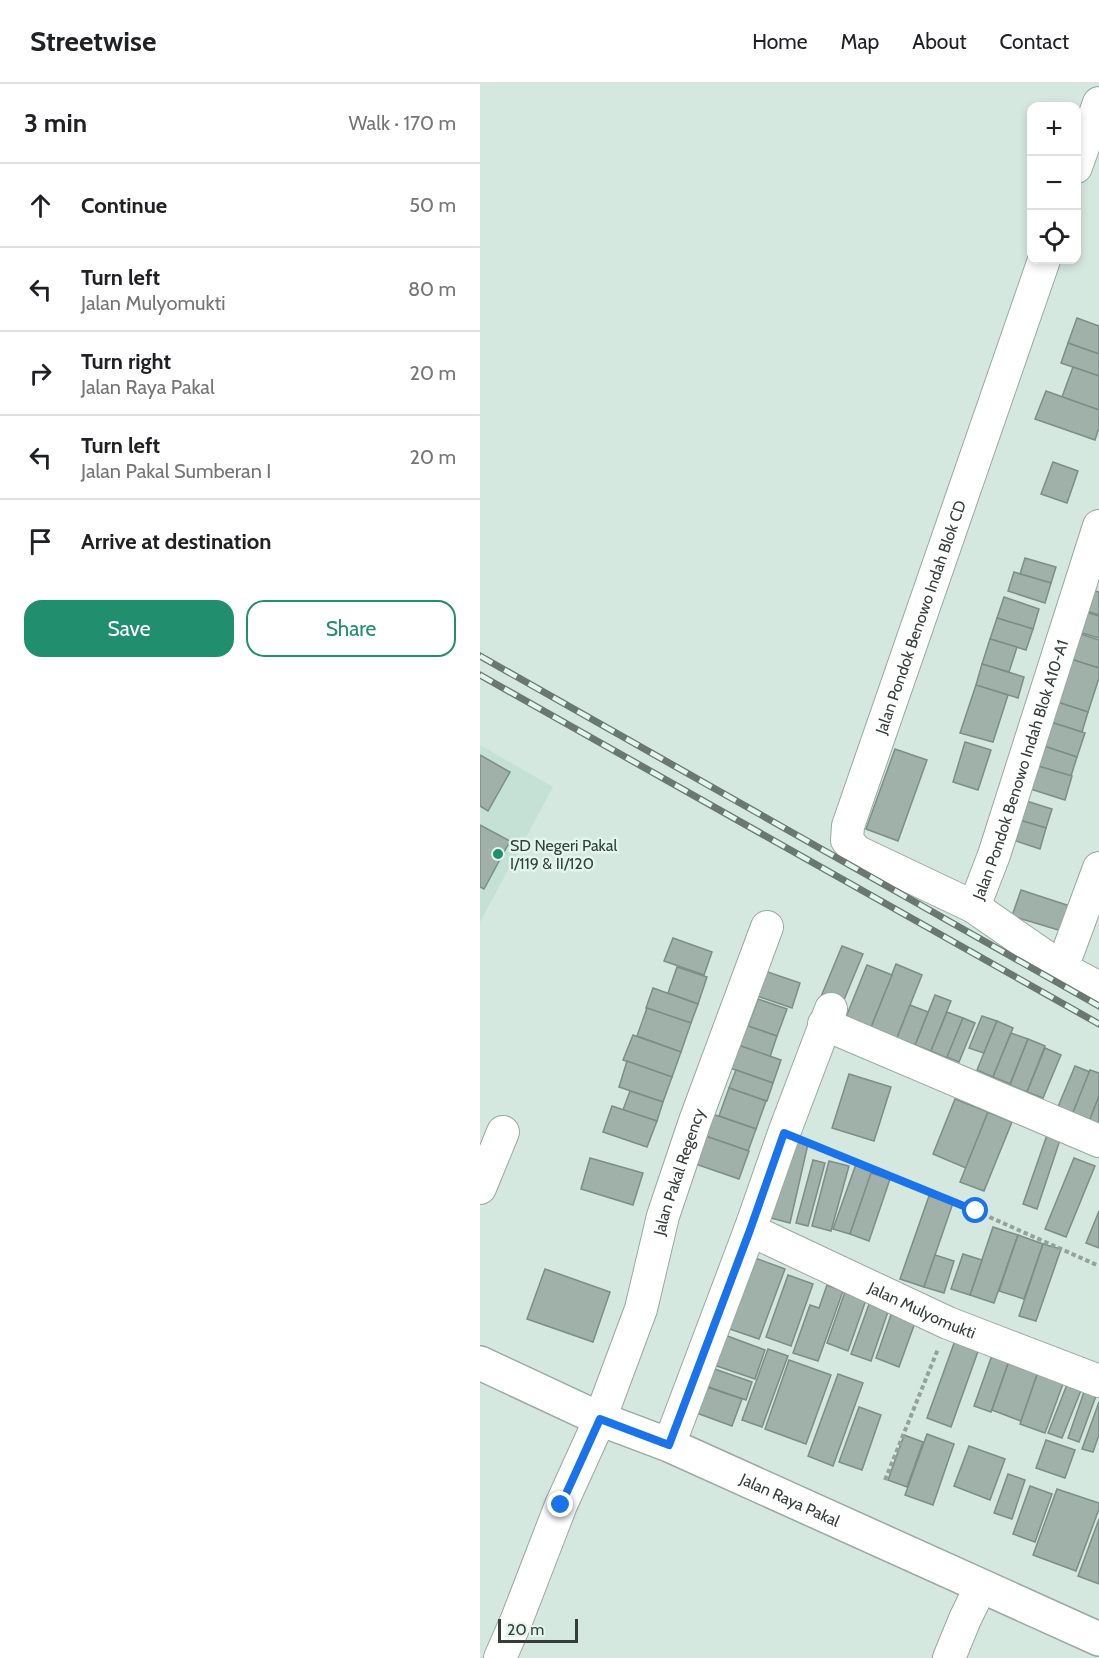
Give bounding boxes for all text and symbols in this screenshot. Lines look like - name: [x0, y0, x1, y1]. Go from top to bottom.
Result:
- text: Streetwise: [30, 24, 156, 58]
- text: Home: [752, 29, 808, 54]
- text: Map: [841, 29, 879, 54]
- text: About: [912, 29, 966, 54]
- text: Contact: [999, 29, 1069, 54]
- map controls: [1027, 102, 1081, 264]
- button: +: [1027, 102, 1081, 156]
- text: 3 min: [24, 107, 87, 139]
- text: Walk · 170 m: [348, 111, 456, 135]
- button: −: [1027, 156, 1081, 210]
- icon: ahead: [24, 189, 57, 222]
- text: Continue: [81, 192, 167, 219]
- text: 50 m: [409, 193, 456, 217]
- button: locate: [1027, 210, 1081, 264]
- text: Turn left: [81, 264, 160, 291]
- icon: left: [24, 273, 57, 306]
- text: 80 m: [408, 277, 456, 301]
- text: Jalan Mulyomukti: [81, 291, 225, 315]
- text: Turn right: [81, 348, 171, 375]
- icon: right: [24, 357, 57, 390]
- text: 20 m: [410, 361, 456, 385]
- text: Jalan Raya Pakal: [81, 375, 215, 399]
- text: Turn left: [81, 432, 160, 459]
- icon: left: [24, 441, 57, 474]
- text: 20 m: [410, 445, 456, 469]
- text: Jalan Pakal Sumberan I: [81, 459, 271, 483]
- street label: Jalan Pondok Benowo Indah Blok CD: [871, 498, 970, 738]
- icon: arrive: [24, 525, 57, 558]
- text: Arrive at destination: [81, 528, 271, 555]
- button: Save: [24, 600, 234, 657]
- button: Share: [246, 600, 456, 657]
- street label: Jalan Pondok Benowo Indah Blok A10-A1: [968, 638, 1072, 903]
- place label: SD Negeri Pakal I/119 & II/120: [510, 836, 617, 873]
- marker: SD Negeri Pakal I/119 & II/120: [491, 847, 505, 861]
- street label: Jalan Pakal Regency: [650, 1106, 709, 1238]
- route start: [962, 1197, 988, 1223]
- street label: Jalan Mulyomukti: [864, 1278, 978, 1343]
- street label: Jalan Raya Pakal: [736, 1469, 843, 1531]
- route end: [547, 1491, 573, 1517]
- scale bar: [498, 1616, 578, 1644]
- text: 20 m: [507, 1620, 544, 1639]

